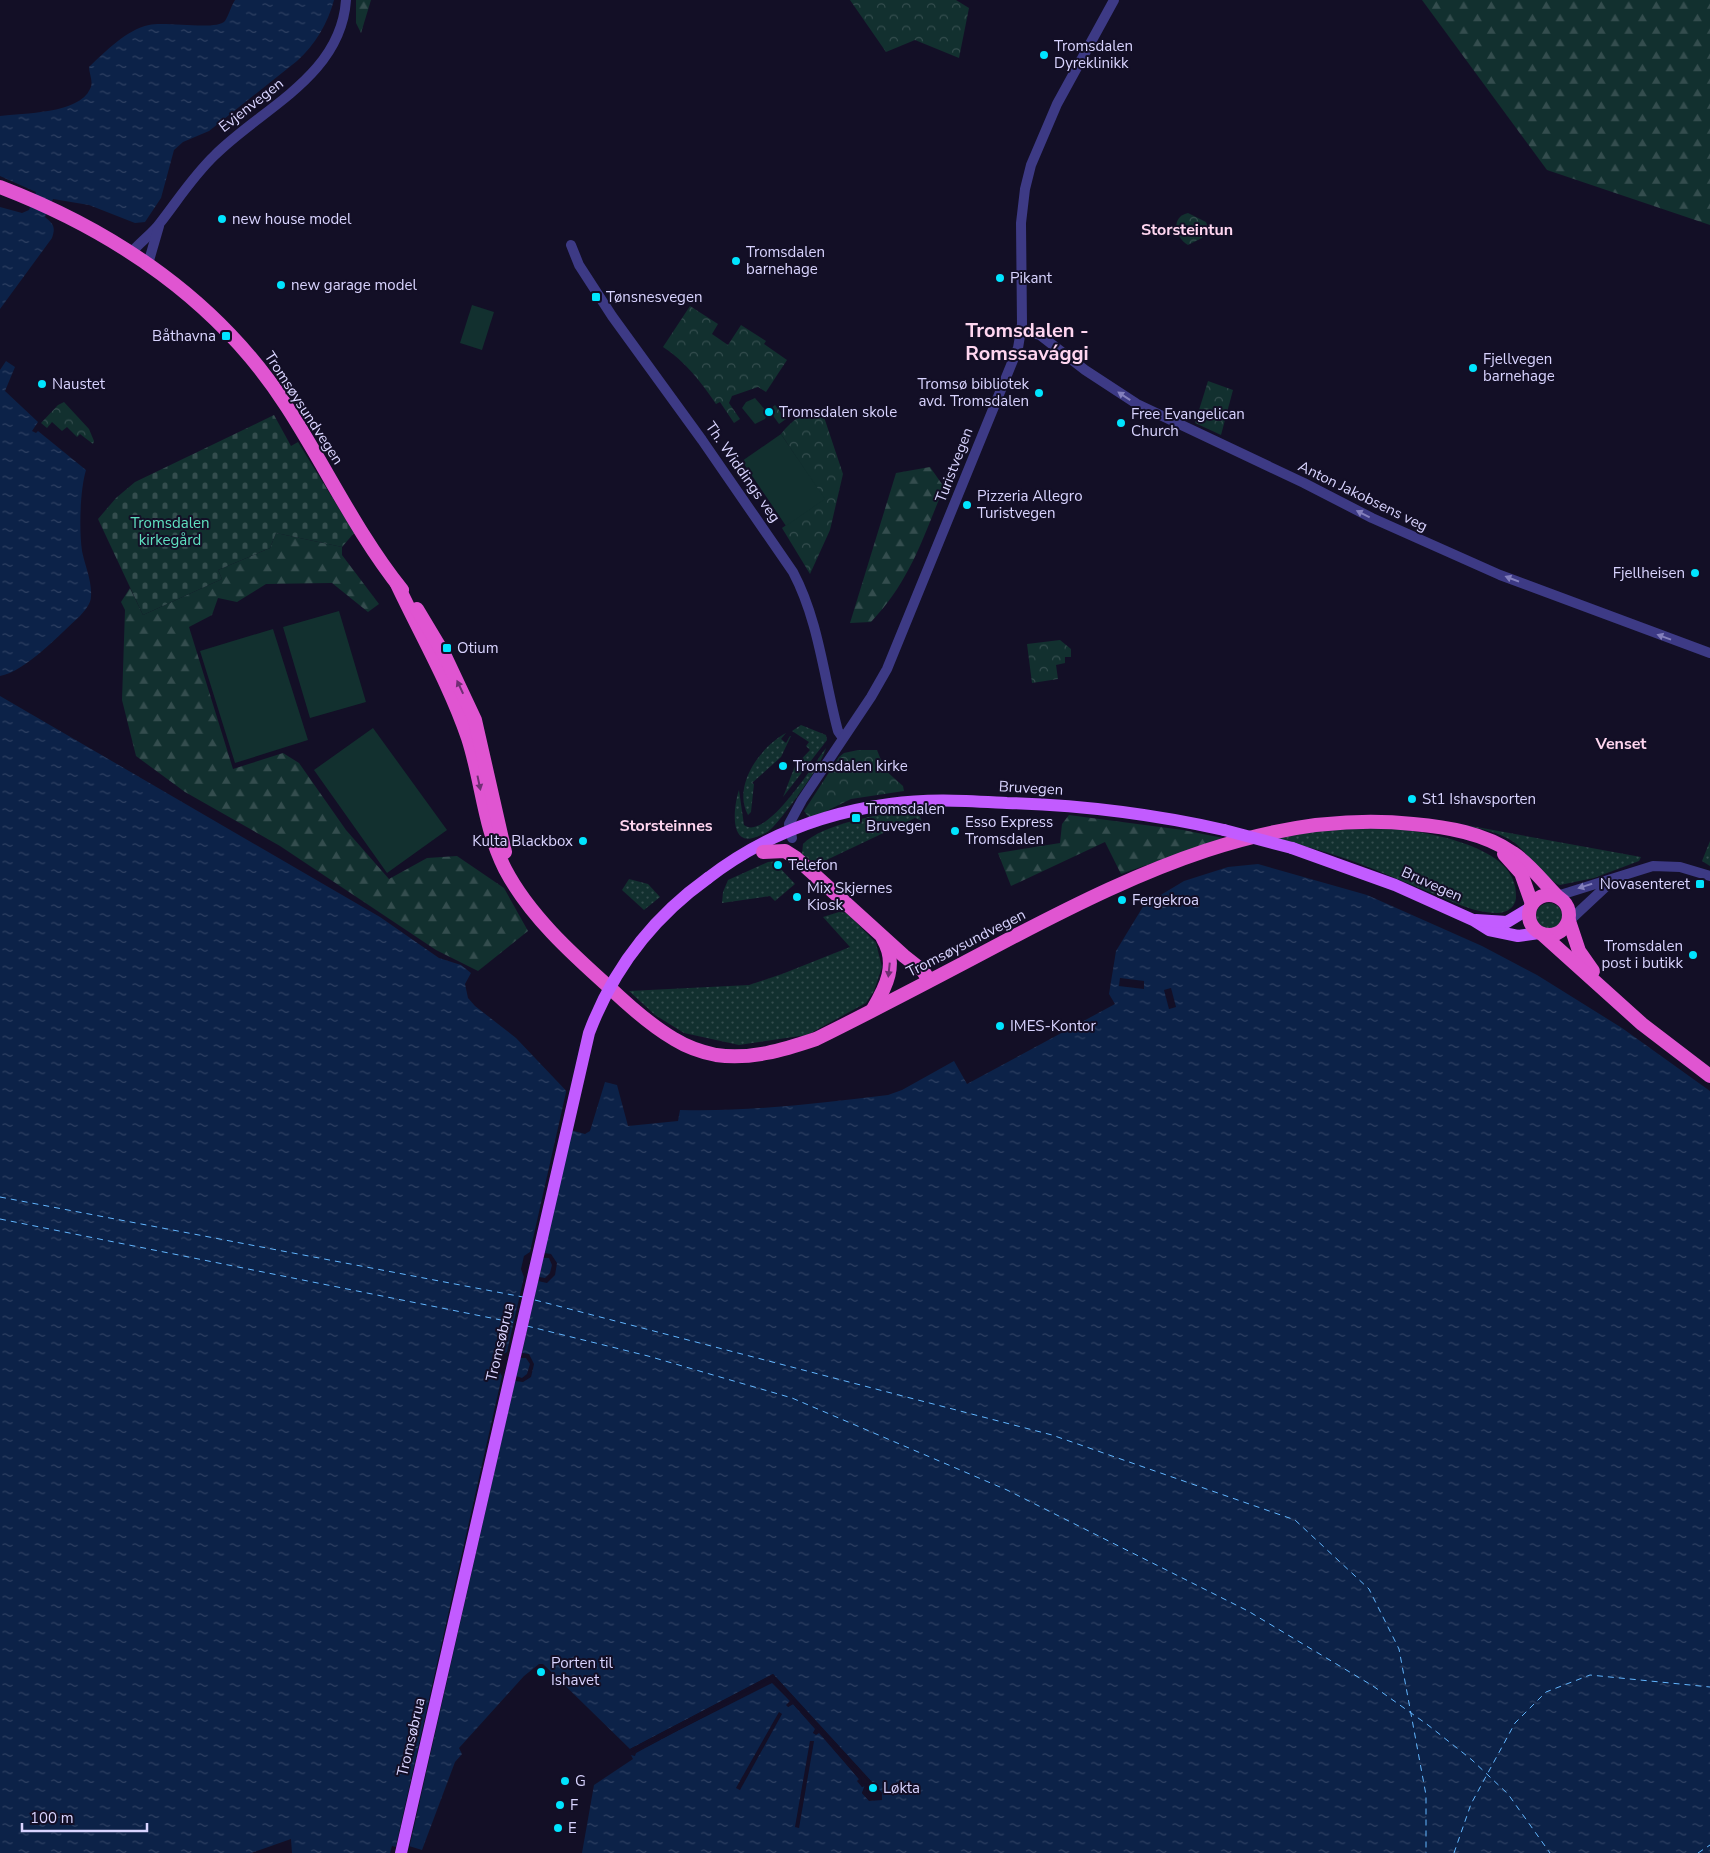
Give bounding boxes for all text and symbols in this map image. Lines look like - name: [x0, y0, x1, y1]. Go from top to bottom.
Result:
- place label: Tromsdalen Dyreklinikk: [1054, 36, 1133, 73]
- marker: Tromsdalen Dyreklinikk: [1038, 49, 1050, 61]
- street label: Evjenvegen: [214, 73, 288, 137]
- place label: new house model: [232, 209, 352, 229]
- marker: new house model: [216, 213, 228, 225]
- district label: Storsteintun: [1141, 219, 1233, 241]
- place label: Tromsdalen barnehage: [746, 242, 825, 279]
- marker: Tromsdalen barnehage: [730, 255, 742, 267]
- place label: Pikant: [1010, 268, 1053, 288]
- marker: Pikant: [994, 272, 1006, 284]
- place label: new garage model: [291, 275, 417, 295]
- marker: new garage model: [275, 279, 287, 291]
- place label: Tønsnesvegen: [606, 287, 702, 307]
- marker: Tønsnesvegen: [590, 291, 602, 303]
- district label: Tromsdalen - Romssavággi: [965, 317, 1089, 367]
- place label: Båthavna: [152, 326, 216, 346]
- marker: Båthavna: [220, 330, 232, 342]
- street label: Tromsøysundvegen: [260, 348, 348, 468]
- place label: Fjellvegen barnehage: [1483, 349, 1555, 386]
- marker: Fjellvegen barnehage: [1467, 362, 1479, 374]
- place label: Naustet: [52, 374, 106, 394]
- place label: Tromsø bibliotek avd. Tromsdalen: [917, 374, 1029, 411]
- marker: Naustet: [36, 378, 48, 390]
- marker: Tromsø bibliotek avd. Tromsdalen: [1033, 387, 1045, 399]
- one-way arrow: [1117, 391, 1130, 400]
- place label: Tromsdalen skole: [779, 402, 897, 422]
- place label: Free Evangelican Church: [1131, 404, 1245, 441]
- marker: Tromsdalen skole: [763, 406, 775, 418]
- marker: Free Evangelican Church: [1115, 417, 1127, 429]
- street label: Th. Widdings veg: [701, 418, 785, 526]
- street label: Turistvegen: [931, 425, 977, 505]
- street label: Anton Jakobsens veg: [1295, 456, 1431, 536]
- place label: Pizzeria Allegro Turistvegen: [977, 486, 1082, 523]
- marker: Pizzeria Allegro Turistvegen: [961, 499, 973, 511]
- one-way arrow: [1356, 510, 1371, 518]
- park label: Tromsdalen kirkegård: [130, 513, 210, 550]
- place label: Fjellheisen: [1613, 563, 1685, 583]
- marker: Fjellheisen: [1689, 567, 1701, 579]
- one-way arrow: [1504, 575, 1519, 583]
- one-way arrow: [1656, 633, 1671, 641]
- place label: Otium: [457, 638, 499, 658]
- marker: Otium: [441, 642, 453, 654]
- one-way arrow: [456, 680, 464, 694]
- district label: Venset: [1594, 733, 1647, 755]
- place label: Tromsdalen kirke: [793, 756, 908, 776]
- marker: Tromsdalen kirke: [777, 760, 789, 772]
- one-way arrow: [475, 776, 483, 791]
- street label: Bruvegen: [998, 776, 1064, 800]
- place label: St1 Ishavsporten: [1422, 789, 1536, 809]
- marker: St1 Ishavsporten: [1406, 793, 1418, 805]
- place label: Tromsdalen Bruvegen: [866, 799, 945, 836]
- marker: Tromsdalen Bruvegen: [850, 812, 862, 824]
- place label: Esso Express Tromsdalen: [965, 812, 1053, 849]
- district label: Storsteinnes: [619, 815, 713, 837]
- marker: Esso Express Tromsdalen: [949, 825, 961, 837]
- place label: Kulta Blackbox: [472, 831, 573, 851]
- marker: Kulta Blackbox: [577, 835, 589, 847]
- place label: Telefon: [788, 855, 838, 875]
- marker: Telefon: [772, 859, 784, 871]
- street label: Bruvegen: [1398, 862, 1466, 906]
- place label: Novasenteret: [1600, 874, 1691, 894]
- place label: Mix Skjernes Kiosk: [807, 878, 892, 915]
- marker: Novasenteret: [1694, 878, 1706, 890]
- one-way arrow: [1577, 883, 1592, 891]
- place label: Fergekroa: [1132, 890, 1199, 910]
- marker: Mix Skjernes Kiosk: [791, 891, 803, 903]
- marker: Fergekroa: [1116, 894, 1128, 906]
- street label: Tromsøysundvegen: [903, 904, 1029, 982]
- place label: Tromsdalen post i butikk: [1601, 936, 1683, 973]
- marker: Tromsdalen post i butikk: [1687, 949, 1699, 961]
- one-way arrow: [885, 963, 893, 979]
- place label: IMES-Kontor: [1010, 1016, 1096, 1036]
- marker: IMES-Kontor: [994, 1020, 1006, 1032]
- street label: Tromsøbrua: [481, 1301, 519, 1383]
- place label: Porten til Ishavet: [551, 1653, 614, 1690]
- marker: Porten til Ishavet: [535, 1666, 547, 1678]
- street label: Tromsøbrua: [392, 1696, 430, 1778]
- place label: G: [575, 1771, 586, 1791]
- marker: G: [559, 1775, 571, 1787]
- place label: Løkta: [883, 1778, 920, 1798]
- marker: Løkta: [867, 1782, 879, 1794]
- place label: F: [570, 1795, 578, 1815]
- marker: F: [554, 1799, 566, 1811]
- scale bar: [22, 1800, 148, 1832]
- text: 100 m: [30, 1808, 74, 1828]
- place label: E: [568, 1818, 577, 1838]
- marker: E: [552, 1822, 564, 1834]

